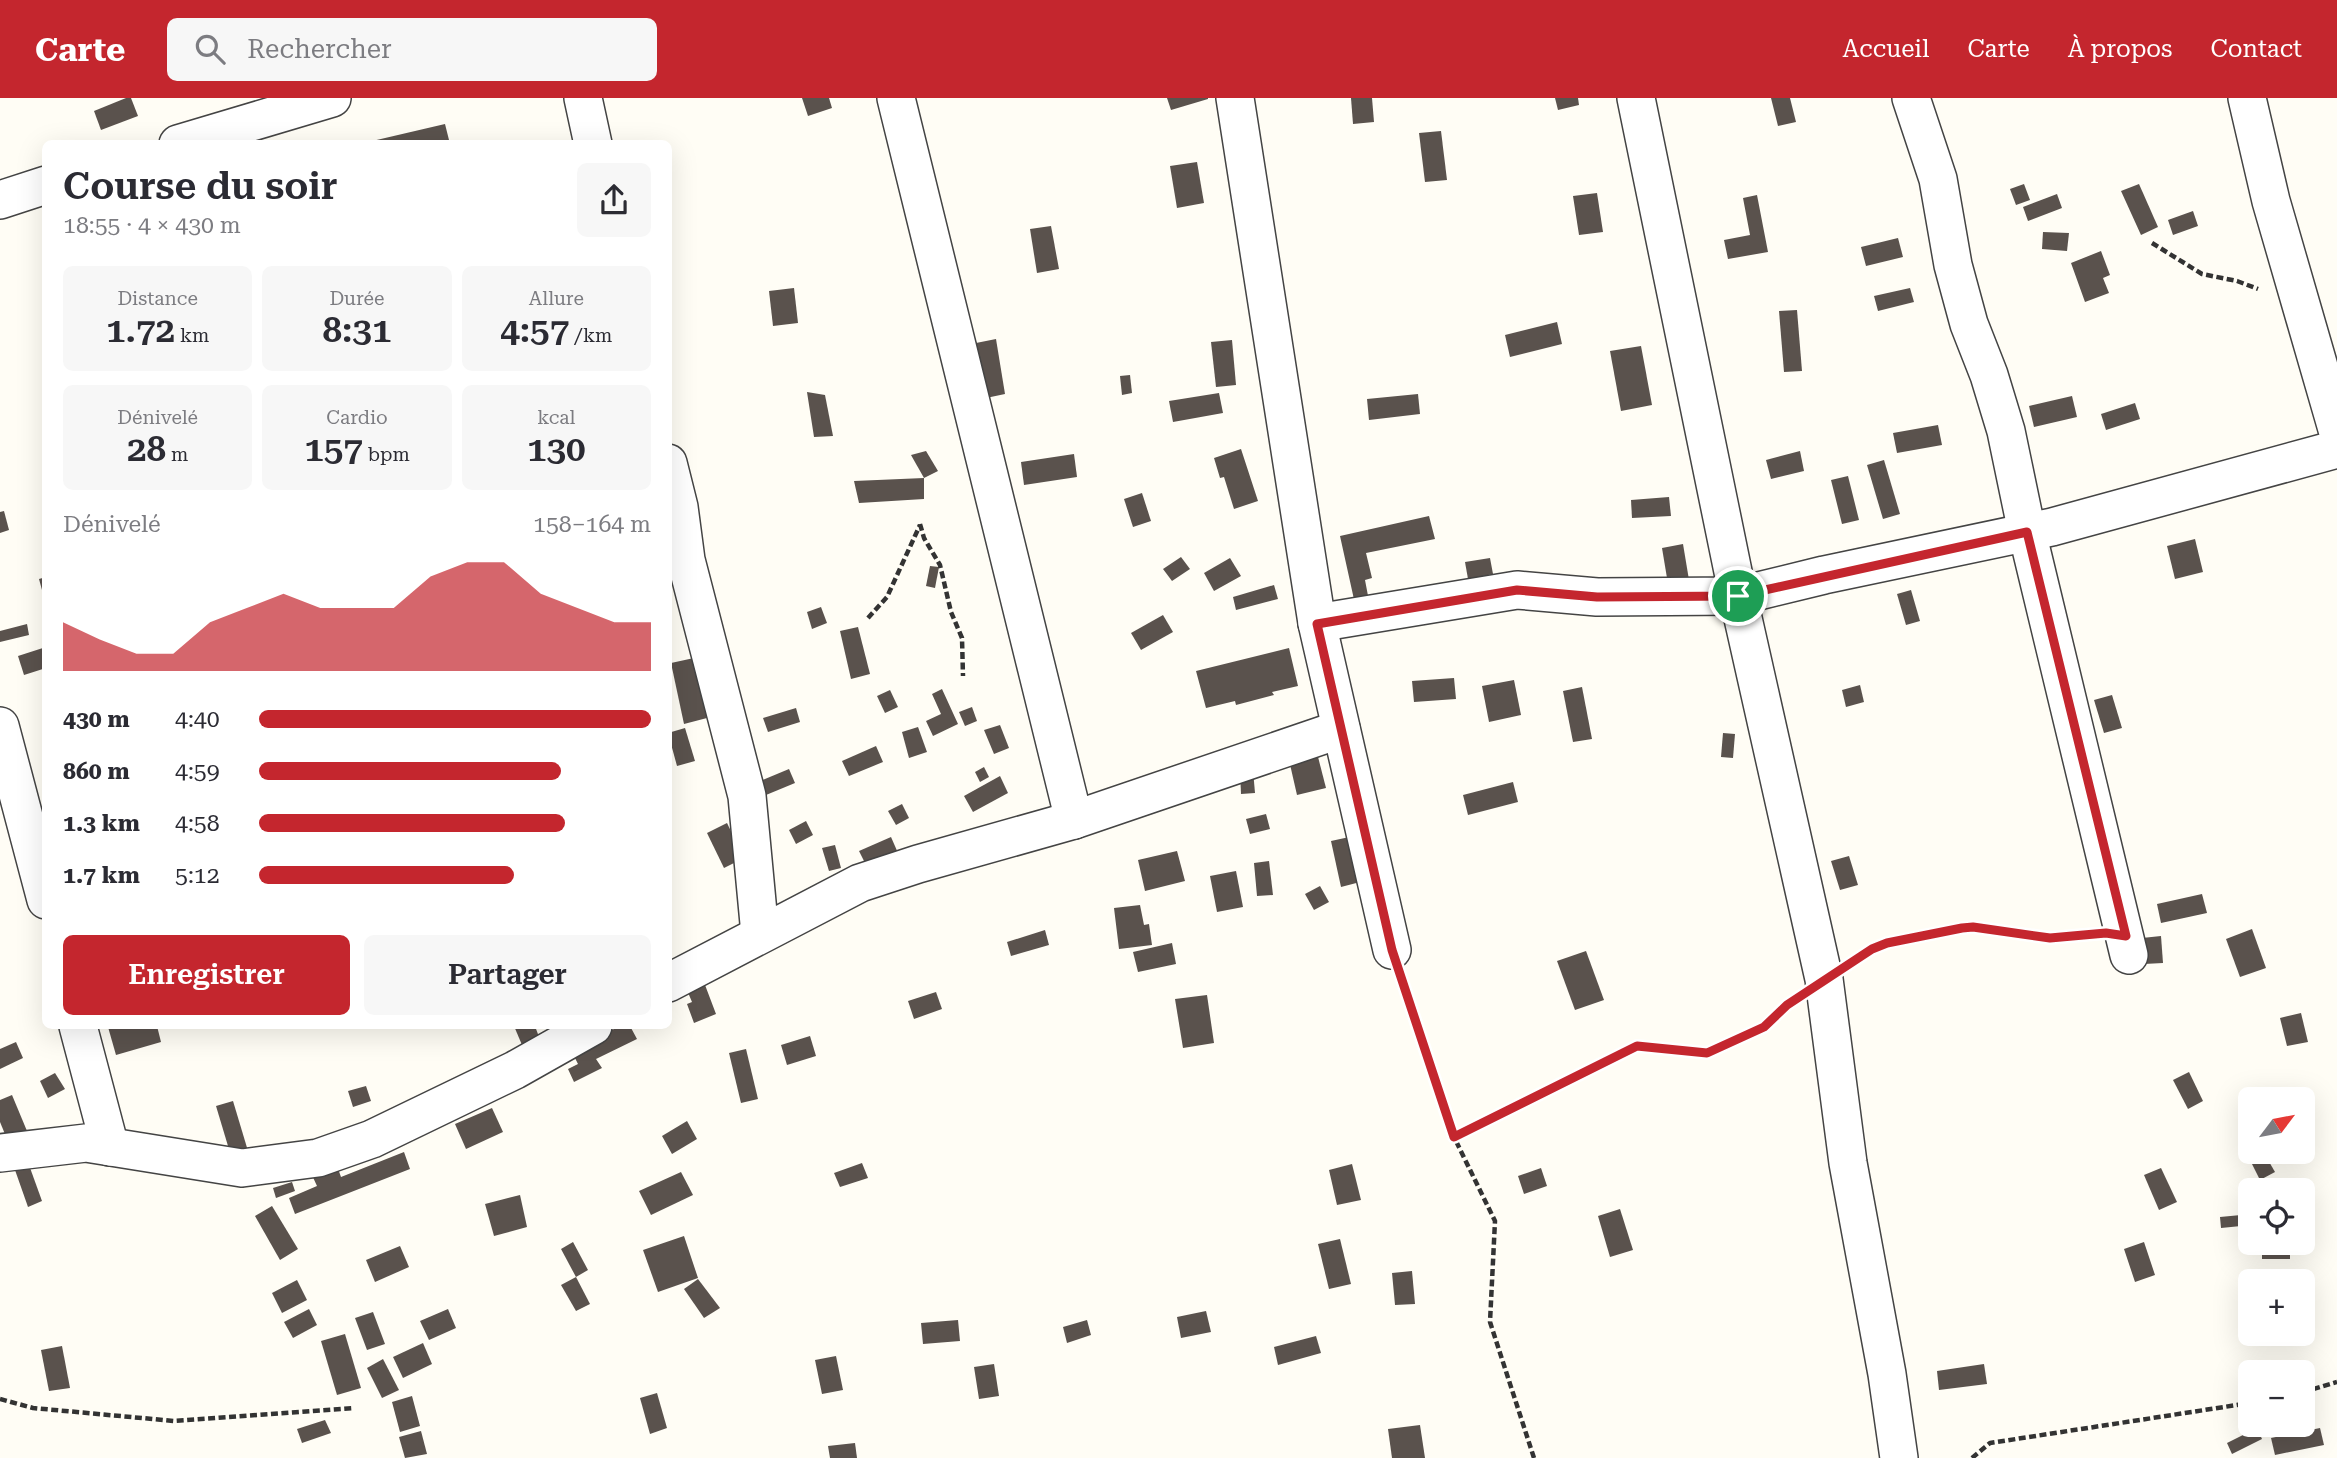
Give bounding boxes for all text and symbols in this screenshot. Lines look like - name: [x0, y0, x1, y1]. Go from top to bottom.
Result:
- search box: [167, 18, 657, 81]
- text: Carte: [35, 30, 125, 69]
- icon: search: [191, 30, 229, 68]
- text: Rechercher: [247, 34, 392, 64]
- text: Accueil: [1843, 35, 1929, 63]
- text: Carte: [1967, 35, 2030, 63]
- text: À propos: [2068, 35, 2172, 63]
- text: Contact: [2210, 35, 2302, 63]
- button: share: [577, 163, 651, 237]
- text: Course du soir: [63, 164, 338, 208]
- text: 18:55 · 4 × 430 m: [63, 212, 241, 239]
- text: Distance: [117, 287, 198, 310]
- text: Durée: [329, 287, 385, 310]
- text: Allure: [529, 287, 584, 310]
- text: 1.72: [106, 310, 175, 351]
- text: 8:31: [322, 310, 392, 351]
- text: 4:57: [500, 310, 569, 351]
- text: km: [175, 324, 209, 347]
- text: /km: [569, 324, 612, 347]
- text: Dénivelé: [117, 406, 198, 429]
- text: Cardio: [326, 406, 388, 429]
- text: kcal: [537, 406, 575, 429]
- text: 28: [127, 429, 166, 470]
- text: 157: [304, 429, 363, 470]
- text: 130: [527, 429, 586, 470]
- text: m: [166, 443, 188, 466]
- text: bpm: [363, 443, 410, 466]
- text: Dénivelé: [63, 511, 161, 538]
- text: 158–164 m: [533, 511, 651, 538]
- pin: [1708, 566, 1768, 626]
- icon: arrive: [1719, 577, 1757, 615]
- text: 430 m: [63, 706, 130, 733]
- text: 4:40: [175, 706, 220, 733]
- text: 860 m: [63, 758, 130, 785]
- text: 4:59: [175, 758, 220, 785]
- text: 1.3 km: [63, 810, 140, 837]
- text: 4:58: [175, 810, 220, 837]
- text: 1.7 km: [63, 862, 140, 889]
- text: 5:12: [175, 862, 220, 889]
- button: Enregistrer: [63, 935, 350, 1015]
- button: Partager: [364, 935, 651, 1015]
- north arrow: [2238, 1087, 2315, 1164]
- map controls: [2238, 1087, 2315, 1437]
- button: locate: [2238, 1178, 2315, 1255]
- button: +: [2238, 1269, 2315, 1346]
- button: −: [2238, 1360, 2315, 1437]

